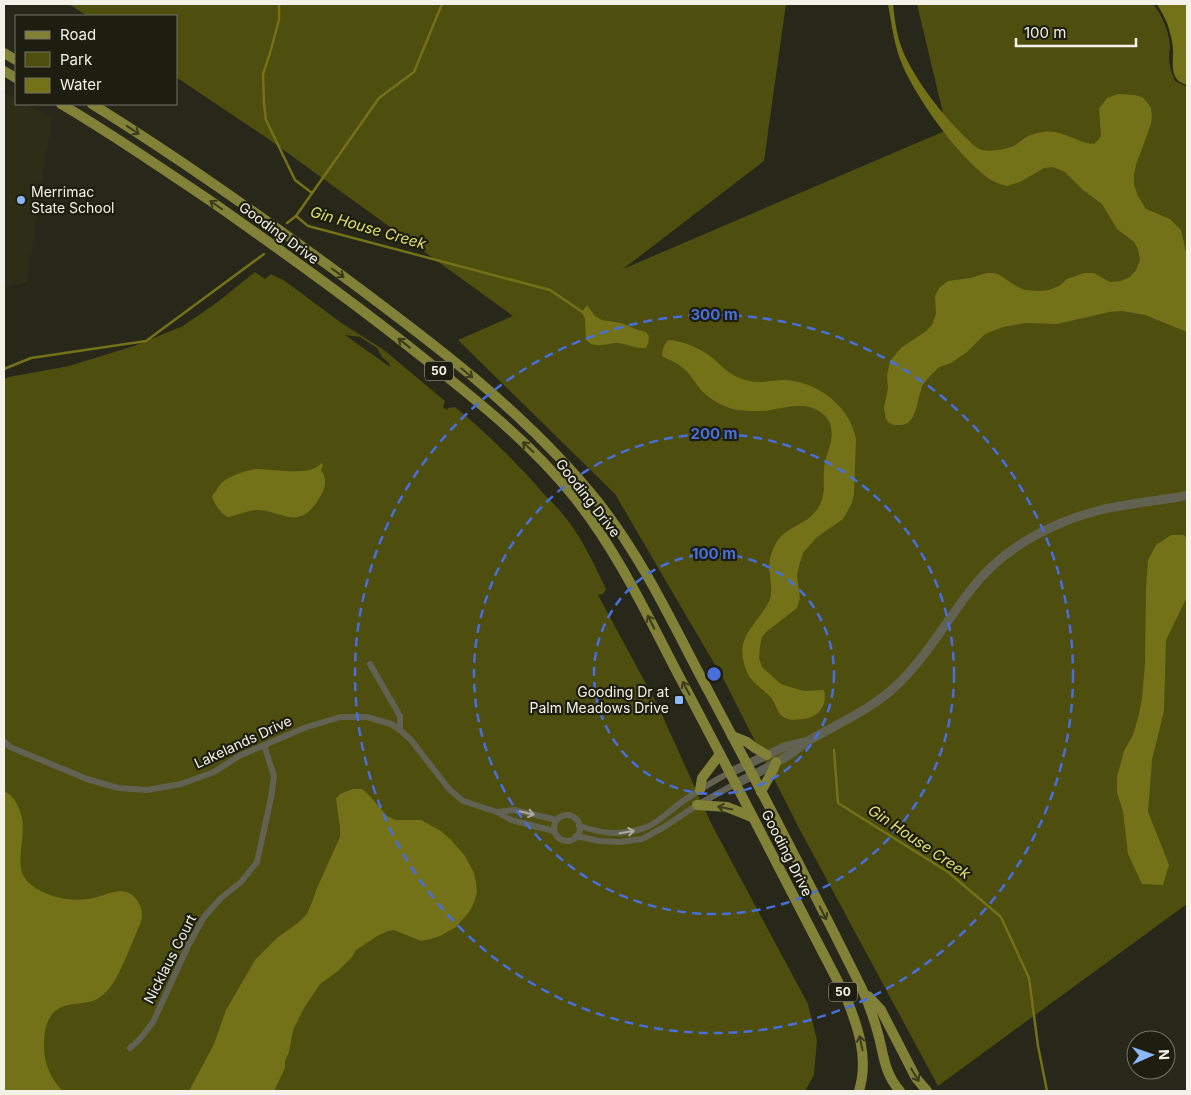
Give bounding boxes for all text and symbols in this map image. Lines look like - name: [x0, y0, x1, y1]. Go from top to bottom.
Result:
- legend: [15, 15, 178, 105]
- scale bar: [1016, 15, 1136, 47]
- text: 100 m: [1024, 23, 1066, 42]
- text: Road: [60, 25, 96, 44]
- text: Park: [60, 50, 93, 69]
- text: Water: [60, 75, 102, 94]
- one-way arrow: [126, 125, 140, 135]
- place label: Merrimac State School: [31, 183, 114, 216]
- marker: Merrimac State School: [15, 194, 27, 206]
- street label: Gooding Drive: [236, 198, 323, 267]
- one-way arrow: [209, 200, 223, 210]
- water label: Gin House Creek: [308, 202, 429, 253]
- one-way arrow: [331, 268, 345, 278]
- text: 300 m: [690, 305, 738, 324]
- one-way arrow: [397, 337, 410, 348]
- road number: 50: [425, 362, 453, 381]
- one-way arrow: [460, 367, 473, 378]
- text: 200 m: [691, 424, 737, 443]
- one-way arrow: [521, 441, 534, 453]
- street label: Gooding Drive: [553, 455, 624, 540]
- text: 100 m: [692, 544, 736, 563]
- one-way arrow: [646, 615, 655, 630]
- centre of rings: [705, 665, 723, 683]
- one-way arrow: [680, 682, 690, 696]
- place label: Gooding Dr at Palm Meadows Drive: [530, 683, 669, 716]
- marker: Gooding Dr at Palm Meadows Drive: [673, 694, 685, 706]
- street label: Lakelands Drive: [191, 712, 294, 772]
- water label: Gin House Creek: [864, 800, 975, 883]
- one-way arrow: [718, 802, 734, 812]
- street label: Gooding Drive: [758, 807, 817, 899]
- one-way arrow: [518, 809, 534, 818]
- one-way arrow: [619, 826, 635, 836]
- one-way arrow: [819, 905, 828, 920]
- street label: Nicklaus Court: [140, 911, 199, 1006]
- road number: 50: [829, 982, 857, 1002]
- north arrow: [1126, 1030, 1176, 1080]
- one-way arrow: [856, 1036, 865, 1052]
- text: N: [1156, 1049, 1173, 1060]
- one-way arrow: [911, 1067, 921, 1081]

